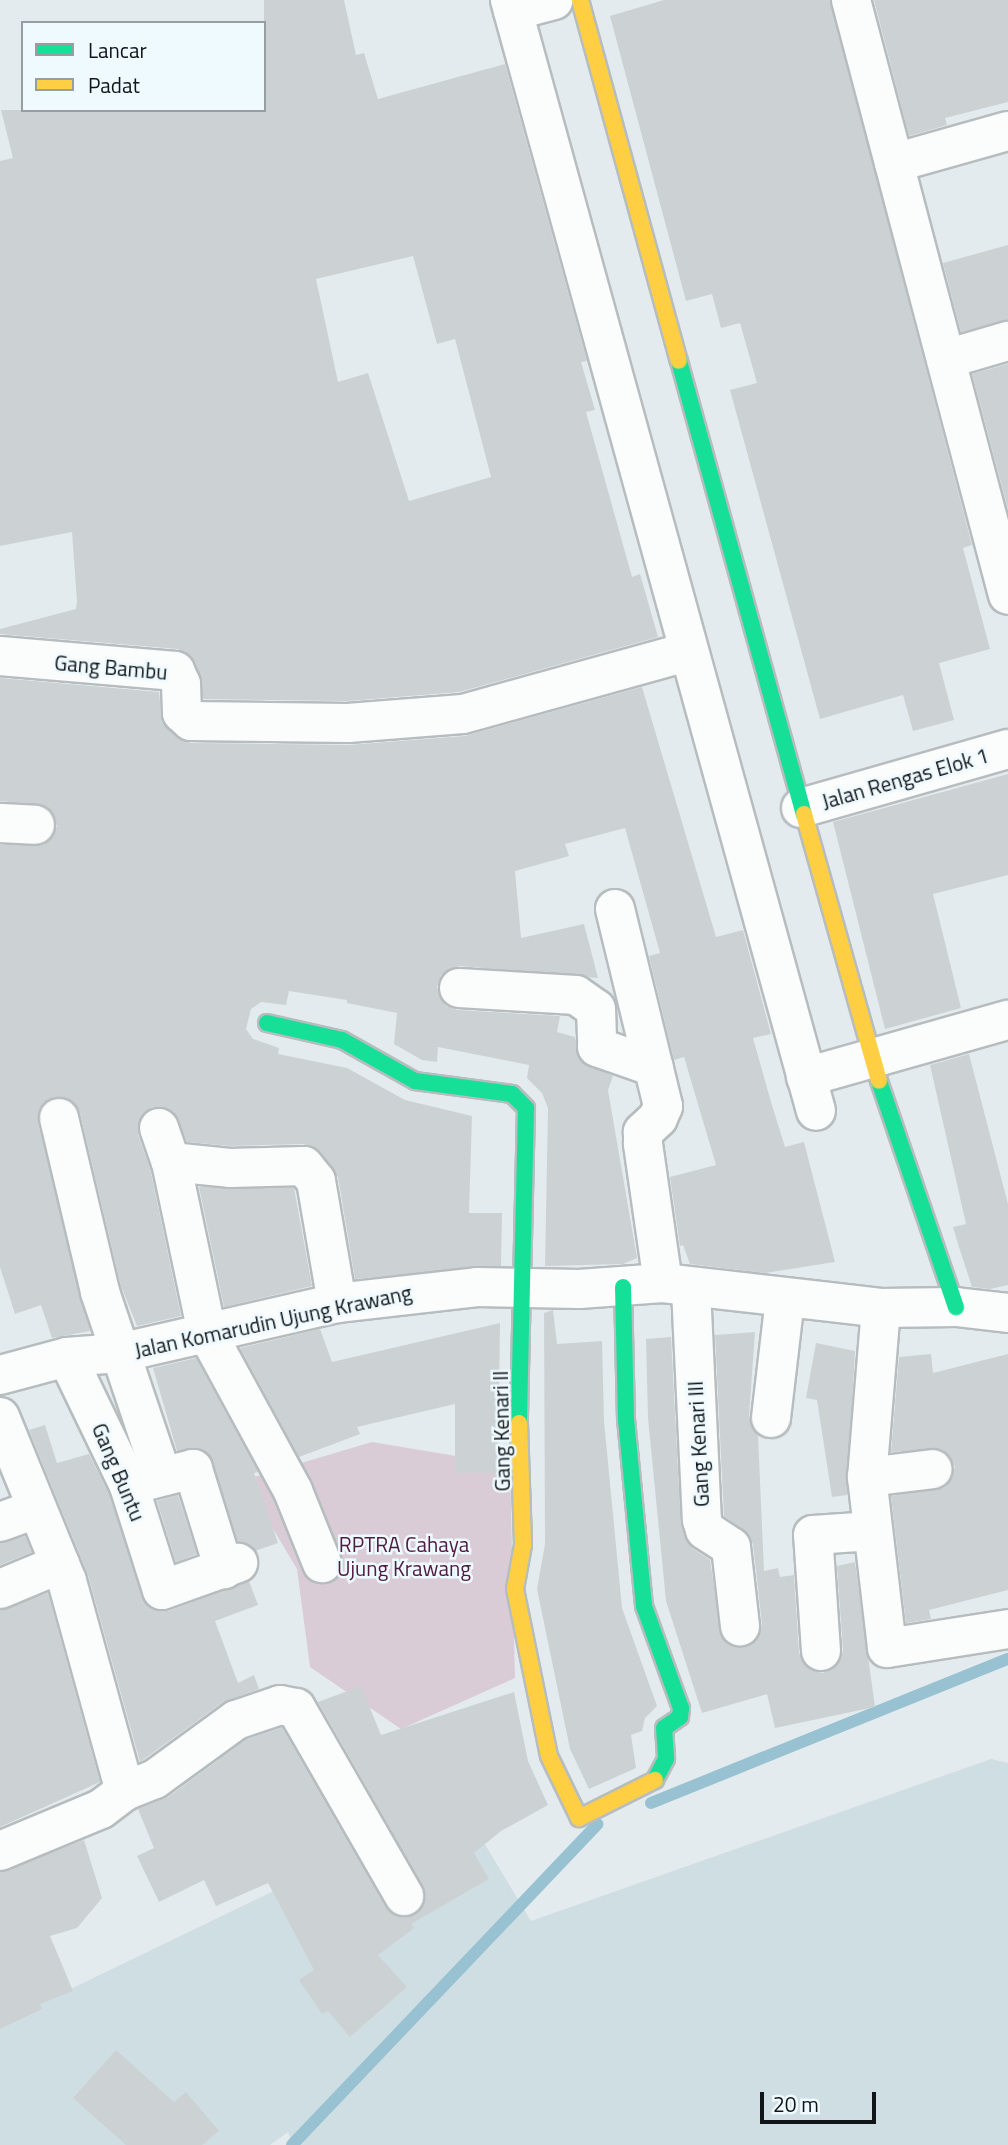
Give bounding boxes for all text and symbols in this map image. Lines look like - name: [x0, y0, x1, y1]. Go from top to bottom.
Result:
- legend: [21, 21, 266, 112]
- text: Lancar: [88, 34, 147, 66]
- text: Padat: [88, 69, 140, 101]
- street label: Gang Bambu: [53, 650, 169, 684]
- street label: Jalan Rengas Elok 1: [819, 742, 991, 814]
- street label: Jalan Komarudin Ujung Krawang: [132, 1279, 414, 1363]
- street label: Gang Kenari II: [487, 1370, 515, 1492]
- street label: Gang Kenari III: [682, 1380, 714, 1508]
- street label: Gang Buntu: [87, 1419, 151, 1525]
- park label: RPTRA Cahaya Ujung Krawang: [337, 1531, 471, 1581]
- scale bar: [763, 2078, 878, 2122]
- text: 20 m: [773, 2088, 819, 2120]

